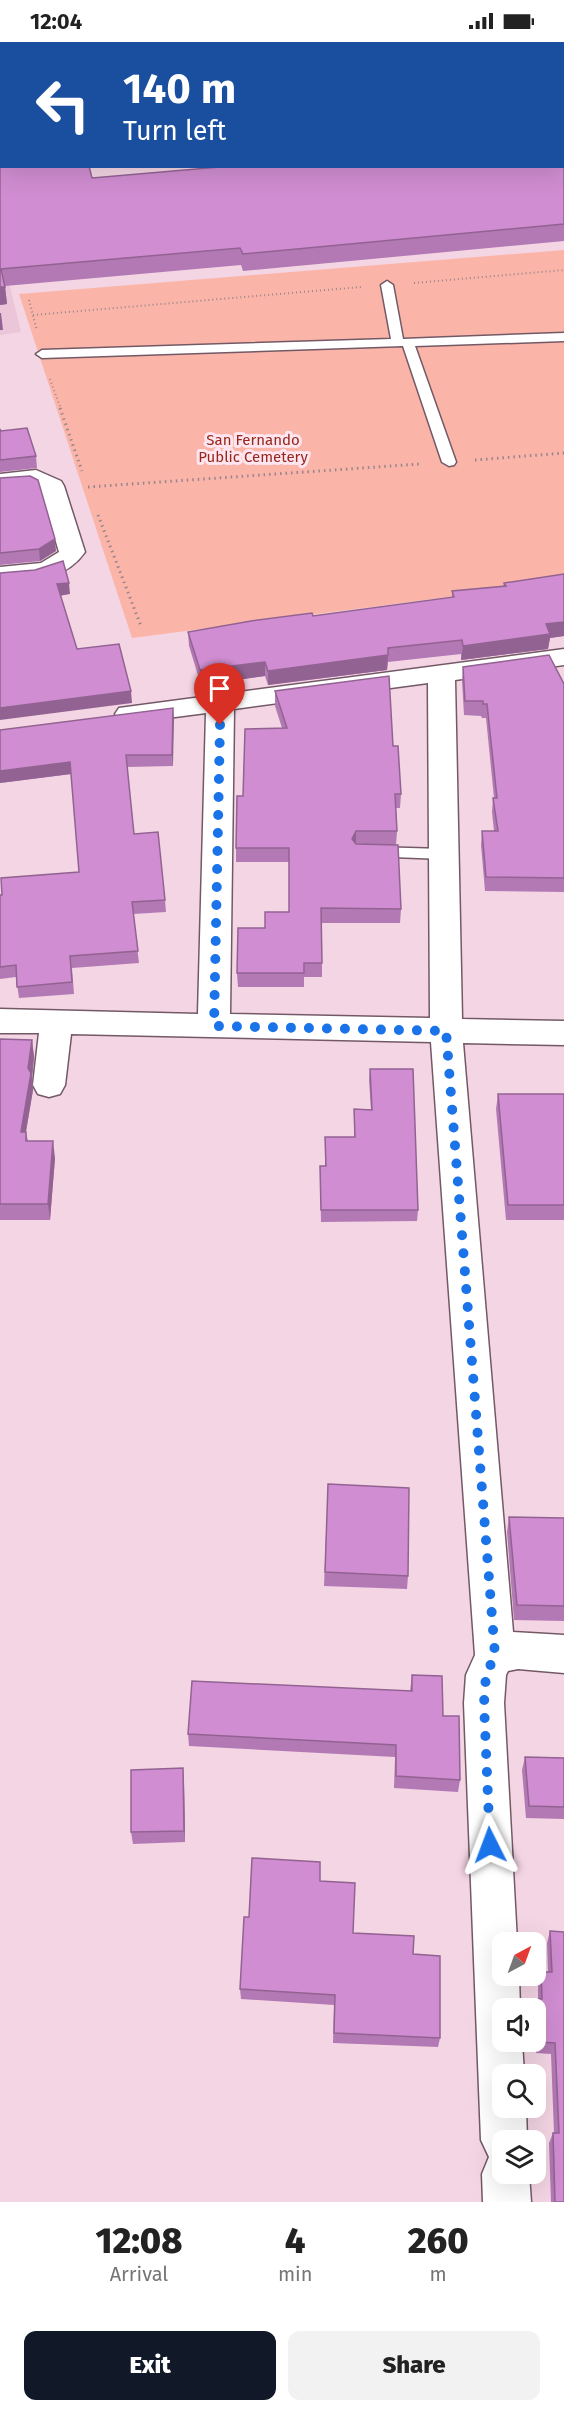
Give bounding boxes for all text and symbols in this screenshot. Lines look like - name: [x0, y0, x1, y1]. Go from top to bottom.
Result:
- text: 12:04: [30, 8, 82, 35]
- text: 140 m: [123, 64, 236, 114]
- icon: left: [24, 66, 102, 144]
- text: Turn left: [123, 115, 226, 147]
- park label: San Fernando Public Cemetery: [198, 431, 308, 466]
- pin: [194, 663, 245, 725]
- icon: arrive: [203, 672, 236, 705]
- position arrow: [458, 1813, 522, 1877]
- north arrow: [492, 1932, 546, 1986]
- map controls: [492, 1932, 546, 2184]
- button: sound: [492, 1998, 546, 2052]
- button: search: [492, 2064, 546, 2118]
- button: layers: [492, 2130, 546, 2184]
- text: 12:08: [95, 2219, 183, 2263]
- text: 4: [285, 2219, 305, 2263]
- text: 260: [408, 2219, 469, 2263]
- text: Arrival: [110, 2262, 168, 2286]
- text: min: [278, 2262, 312, 2286]
- text: m: [430, 2262, 447, 2286]
- button: Exit: [24, 2331, 276, 2400]
- button: Share: [288, 2331, 540, 2400]

